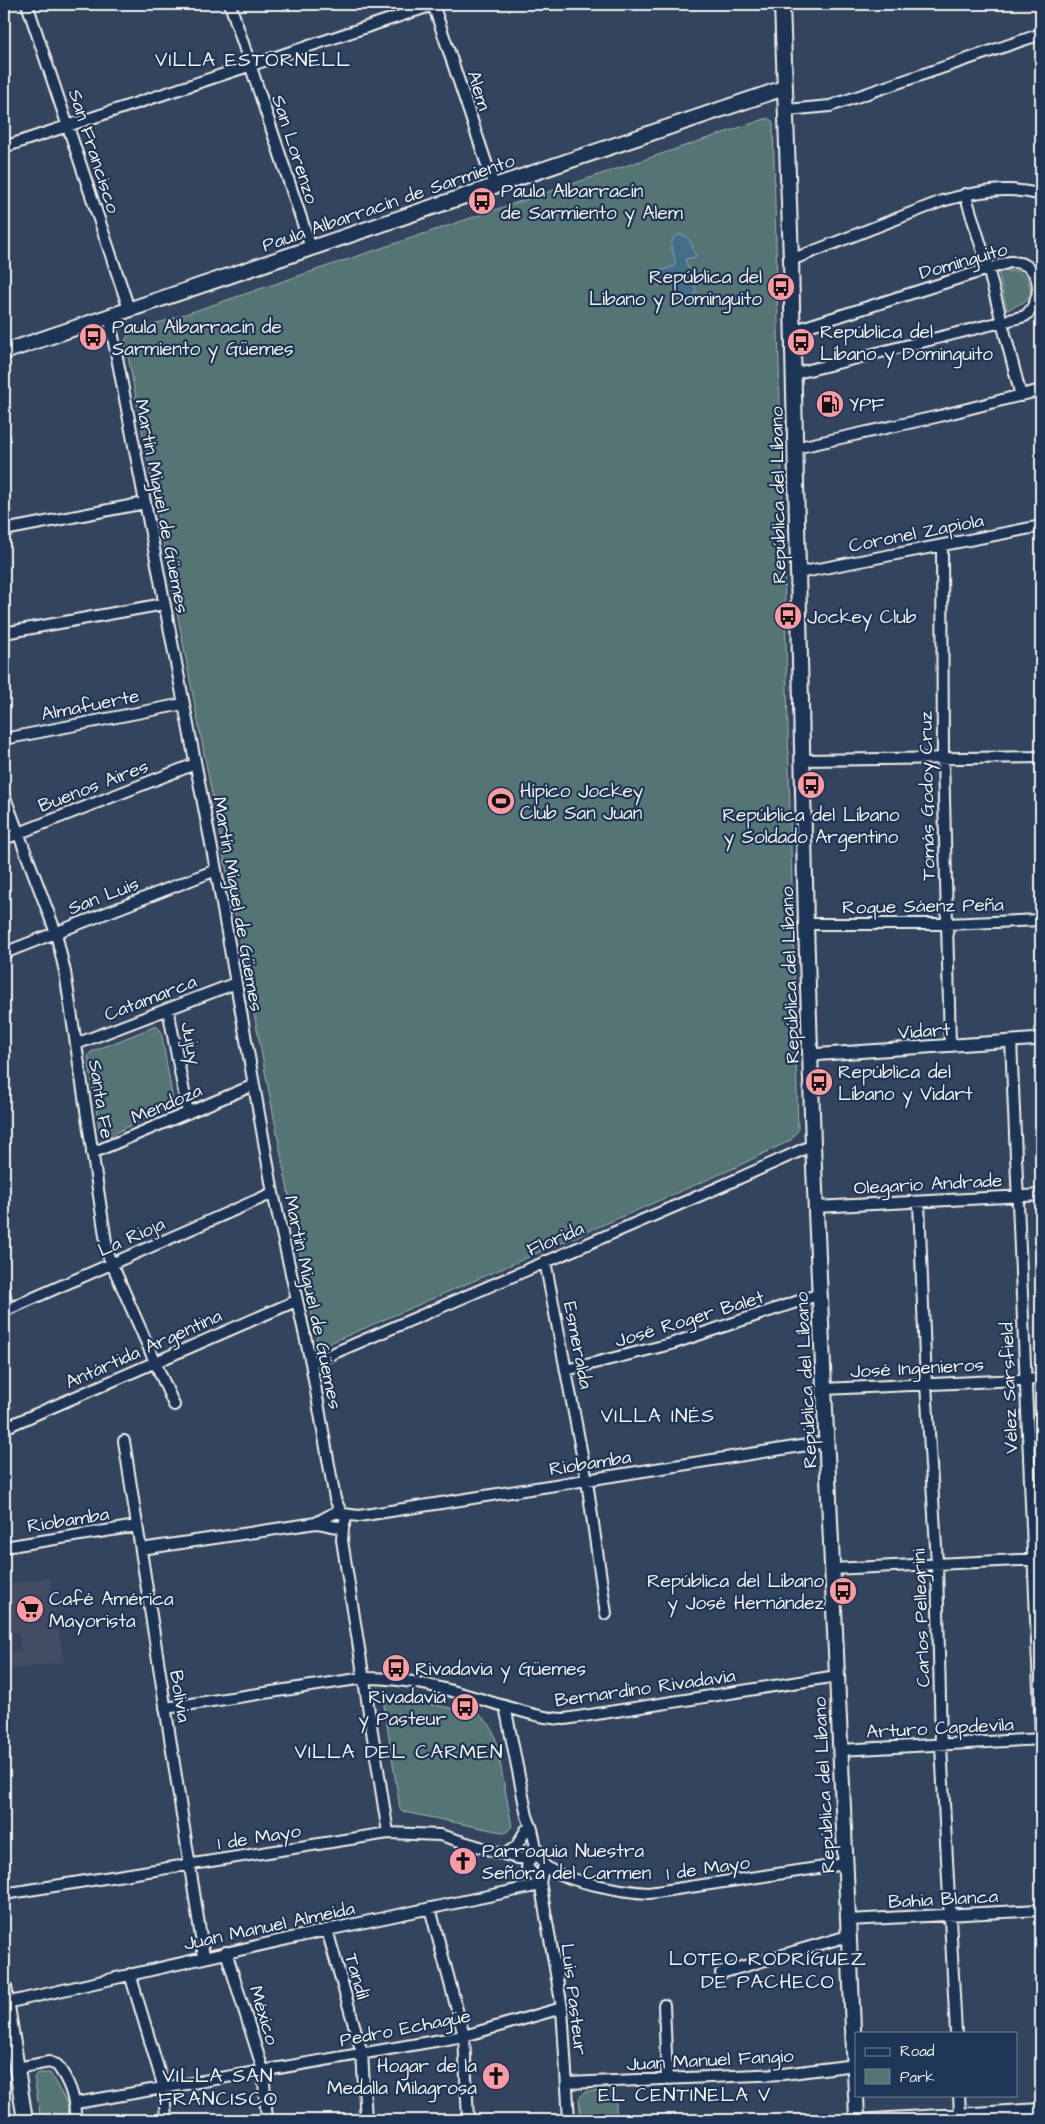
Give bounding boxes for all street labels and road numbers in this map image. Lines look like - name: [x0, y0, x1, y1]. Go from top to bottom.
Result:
- street label: Alem: [460, 67, 498, 114]
- street label: San Francisco: [61, 86, 126, 217]
- street label: San Lorenzo: [264, 91, 325, 208]
- street label: Paula Albarracín de Sarmiento: [259, 147, 519, 259]
- street label: Dominguito: [916, 236, 1011, 288]
- street label: Martín Miguel de Güemes: [127, 397, 196, 616]
- street label: República del Líbano: [763, 406, 794, 584]
- street label: Coronel Zapiola: [846, 507, 986, 560]
- street label: Almafuerte: [39, 683, 142, 728]
- street label: Tomás Godoy Cruz: [913, 710, 943, 881]
- street label: Buenos Aires: [34, 753, 153, 820]
- street label: Martín Miguel de Güemes: [204, 795, 270, 1014]
- street label: San Luis: [64, 871, 143, 922]
- street label: República del Líbano: [774, 886, 807, 1064]
- street label: Roque Sáenz Peña: [842, 892, 1004, 921]
- street label: Catamarca: [100, 968, 201, 1028]
- street label: Vidart: [897, 1016, 951, 1047]
- street label: Jujuy: [172, 1020, 208, 1068]
- street label: Santa Fe: [81, 1058, 120, 1141]
- street label: Mendoza: [127, 1077, 207, 1131]
- street label: Olegario Andrade: [853, 1167, 1003, 1203]
- street label: Martín Miguel de Güemes: [276, 1193, 348, 1412]
- street label: La Rioja: [94, 1211, 170, 1264]
- street label: Florida: [523, 1215, 589, 1263]
- street label: José Roger Balet: [612, 1284, 768, 1356]
- street label: República del Líbano: [788, 1291, 825, 1469]
- street label: Esmeralda: [556, 1299, 599, 1392]
- street label: Antártida Argentina: [61, 1303, 227, 1397]
- street label: Vélez Sarsfield: [994, 1321, 1025, 1454]
- street label: José Ingenieros: [849, 1352, 985, 1386]
- street label: Riobamba: [547, 1444, 633, 1483]
- street label: Riobamba: [25, 1501, 111, 1540]
- street label: Carlos Pellegrini: [906, 1548, 938, 1688]
- street label: Bernardino Rivadavia: [553, 1662, 738, 1715]
- street label: Bolivia: [162, 1668, 197, 1725]
- street label: República del Líbano: [806, 1696, 843, 1874]
- street label: Arturo Capdevila: [866, 1711, 1015, 1746]
- street label: 1 de Mayo: [216, 1818, 303, 1858]
- street label: 1 de Mayo: [665, 1849, 752, 1889]
- street label: Bahia Blanca: [887, 1883, 999, 1916]
- street label: Juan Manuel Almeida: [181, 1895, 358, 1958]
- street label: Luis Pasteur: [553, 1942, 594, 2057]
- street label: Tandil: [337, 1950, 376, 2003]
- street label: México: [242, 1983, 285, 2049]
- street label: Pedro Echagüe: [337, 2003, 473, 2055]
- street label: Juan Manuel Fangio: [626, 2043, 795, 2079]

